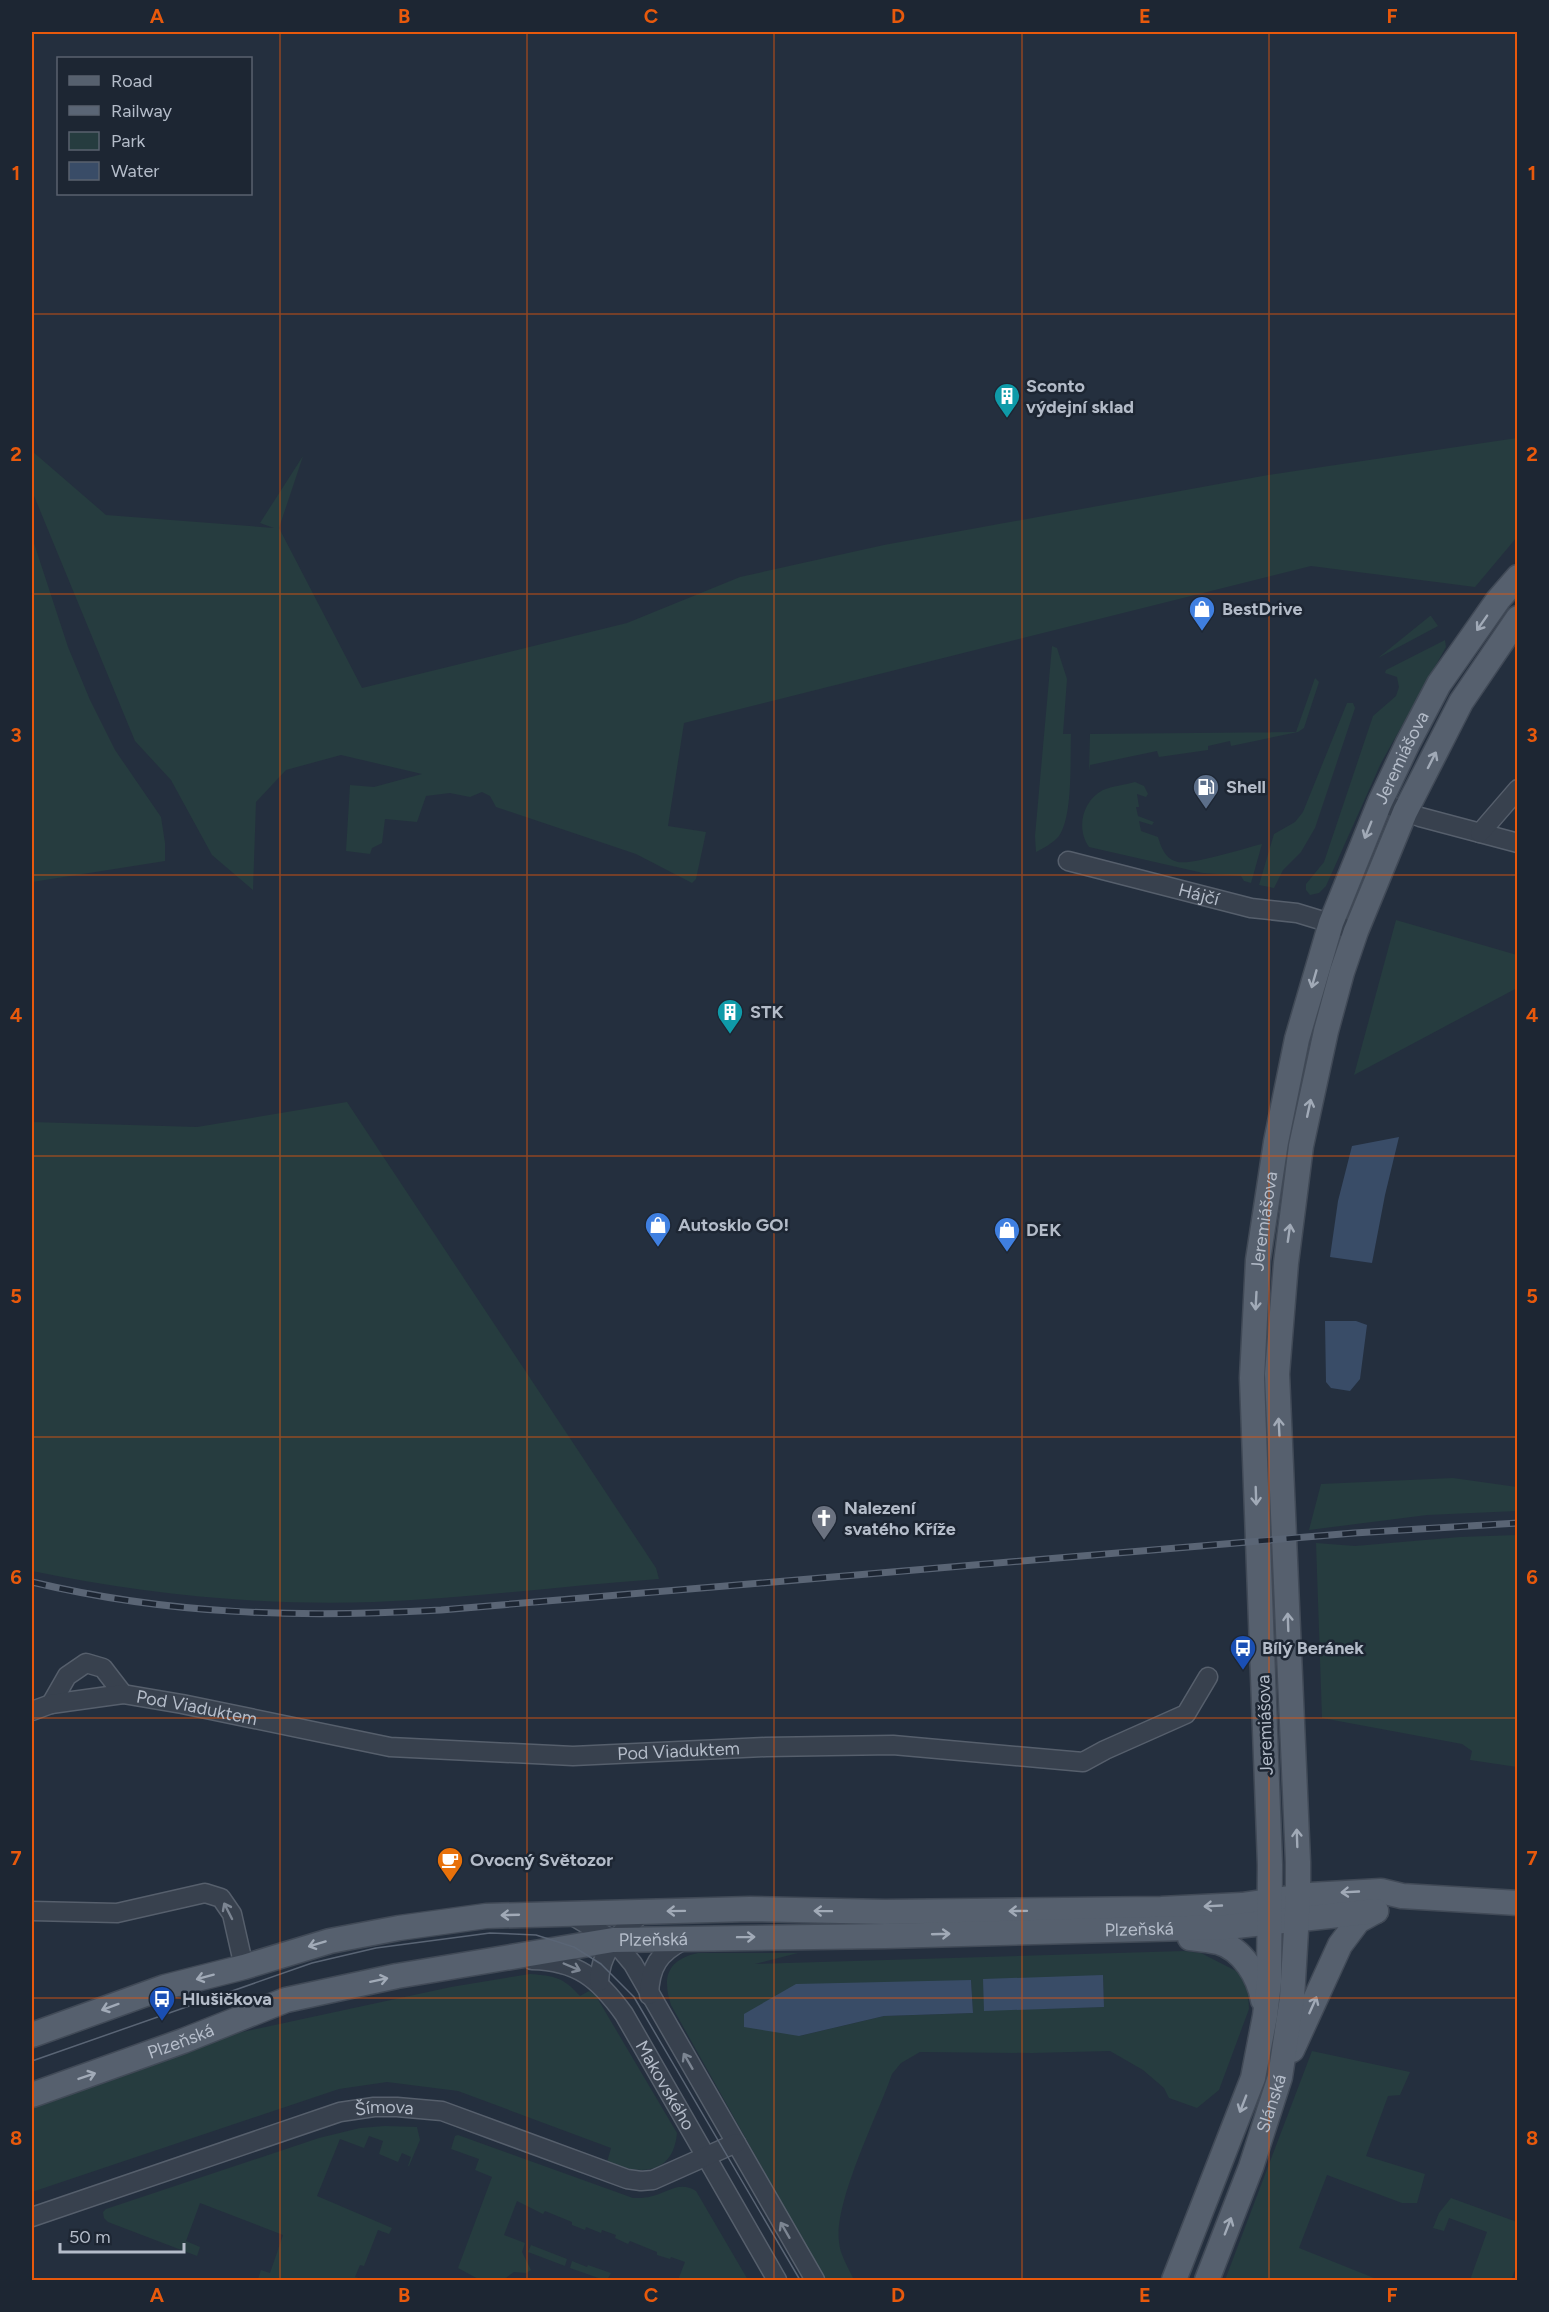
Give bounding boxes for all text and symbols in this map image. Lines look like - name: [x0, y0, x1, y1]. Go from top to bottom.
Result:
- text: A: [150, 4, 165, 28]
- text: B: [398, 4, 410, 28]
- text: C: [644, 4, 658, 28]
- text: D: [891, 4, 905, 28]
- text: E: [1139, 4, 1151, 28]
- text: F: [1386, 4, 1398, 28]
- legend: [57, 57, 252, 195]
- text: Road: [111, 70, 152, 92]
- text: Railway: [111, 100, 173, 122]
- text: Park: [111, 130, 146, 152]
- text: Water: [111, 160, 159, 182]
- text: 1: [12, 161, 20, 185]
- text: 1: [1528, 161, 1536, 185]
- place label: Sconto výdejní sklad: [1026, 375, 1134, 418]
- building icon: Sconto výdejní sklad: [992, 381, 1022, 419]
- text: 2: [10, 442, 22, 466]
- text: 2: [1526, 442, 1538, 466]
- shop icon: BestDrive: [1187, 594, 1217, 632]
- place label: BestDrive: [1222, 598, 1302, 620]
- one-way arrow: [1476, 614, 1488, 630]
- street label: Jeremiášova: [1370, 707, 1434, 808]
- text: 3: [10, 723, 22, 747]
- text: 3: [1526, 723, 1538, 747]
- one-way arrow: [1426, 751, 1438, 769]
- fuel station icon: Shell: [1191, 772, 1221, 810]
- place label: Shell: [1226, 776, 1266, 798]
- one-way arrow: [1362, 820, 1373, 839]
- street label: Hájčí: [1176, 879, 1222, 911]
- one-way arrow: [1308, 969, 1319, 988]
- building icon: STK: [715, 997, 745, 1035]
- place label: STK: [750, 1001, 783, 1023]
- text: 4: [10, 1003, 23, 1027]
- text: 4: [1526, 1003, 1539, 1027]
- one-way arrow: [1304, 1098, 1316, 1117]
- street label: Jeremiášova: [1246, 1170, 1282, 1272]
- shop icon: Autosklo GO!: [643, 1210, 673, 1248]
- place label: Autosklo GO!: [678, 1214, 789, 1236]
- shop icon: DEK: [992, 1215, 1022, 1253]
- place label: DEK: [1026, 1219, 1061, 1241]
- one-way arrow: [1284, 1224, 1295, 1243]
- text: 5: [10, 1284, 22, 1308]
- text: 5: [1526, 1284, 1538, 1308]
- one-way arrow: [1250, 1290, 1261, 1310]
- one-way arrow: [1274, 1418, 1285, 1438]
- one-way arrow: [1251, 1485, 1262, 1505]
- place label: Nalezení svatého Kříže: [844, 1497, 956, 1540]
- church icon: Nalezení svatého Kříže: [809, 1503, 839, 1541]
- text: 6: [10, 1565, 22, 1589]
- text: 6: [1526, 1565, 1538, 1589]
- one-way arrow: [1282, 1613, 1293, 1633]
- bus stop icon: Bílý Beránek: [1228, 1633, 1258, 1671]
- place label: Bílý Beránek: [1262, 1637, 1364, 1659]
- street label: Jeremiášova: [1252, 1674, 1278, 1776]
- street label: Pod Viaduktem: [135, 1685, 259, 1730]
- street label: Pod Viaduktem: [617, 1737, 740, 1765]
- one-way arrow: [1291, 1829, 1302, 1849]
- cafe icon: Ovocný Světozor: [435, 1845, 465, 1883]
- text: 7: [10, 1846, 22, 1870]
- text: 7: [1526, 1846, 1538, 1870]
- place label: Ovocný Světozor: [470, 1849, 613, 1871]
- one-way arrow: [1341, 1887, 1361, 1898]
- one-way arrow: [1203, 1901, 1223, 1912]
- one-way arrow: [222, 1903, 234, 1920]
- one-way arrow: [666, 1905, 686, 1916]
- one-way arrow: [813, 1905, 833, 1916]
- one-way arrow: [1008, 1905, 1028, 1917]
- one-way arrow: [500, 1909, 520, 1920]
- street label: Plzeňská: [1104, 1917, 1174, 1941]
- street label: Plzeňská: [618, 1928, 688, 1951]
- one-way arrow: [931, 1928, 951, 1939]
- one-way arrow: [736, 1931, 756, 1943]
- one-way arrow: [308, 1939, 327, 1950]
- one-way arrow: [562, 1962, 581, 1973]
- one-way arrow: [195, 1972, 214, 1983]
- one-way arrow: [369, 1974, 388, 1985]
- bus stop icon: Hlušičkova: [147, 1984, 177, 2022]
- place label: Hlušičkova: [182, 1988, 272, 2010]
- one-way arrow: [1307, 1996, 1319, 2014]
- one-way arrow: [101, 2003, 120, 2014]
- street label: Plzeňská: [144, 2019, 217, 2064]
- street label: Makovského: [631, 2037, 699, 2134]
- one-way arrow: [682, 2053, 694, 2070]
- one-way arrow: [77, 2069, 96, 2080]
- street label: Slánská: [1252, 2071, 1291, 2136]
- one-way arrow: [1237, 2094, 1248, 2113]
- street label: Šímova: [353, 2096, 415, 2121]
- text: 8: [10, 2126, 22, 2150]
- text: 8: [1526, 2126, 1538, 2150]
- scale bar: [60, 2216, 184, 2254]
- one-way arrow: [1223, 2217, 1234, 2236]
- one-way arrow: [779, 2222, 791, 2239]
- text: 50 m: [69, 2226, 111, 2248]
- text: A: [150, 2283, 165, 2307]
- text: B: [398, 2283, 410, 2307]
- text: C: [644, 2283, 658, 2307]
- text: D: [891, 2283, 905, 2307]
- text: E: [1139, 2283, 1151, 2307]
- text: F: [1386, 2283, 1398, 2307]

